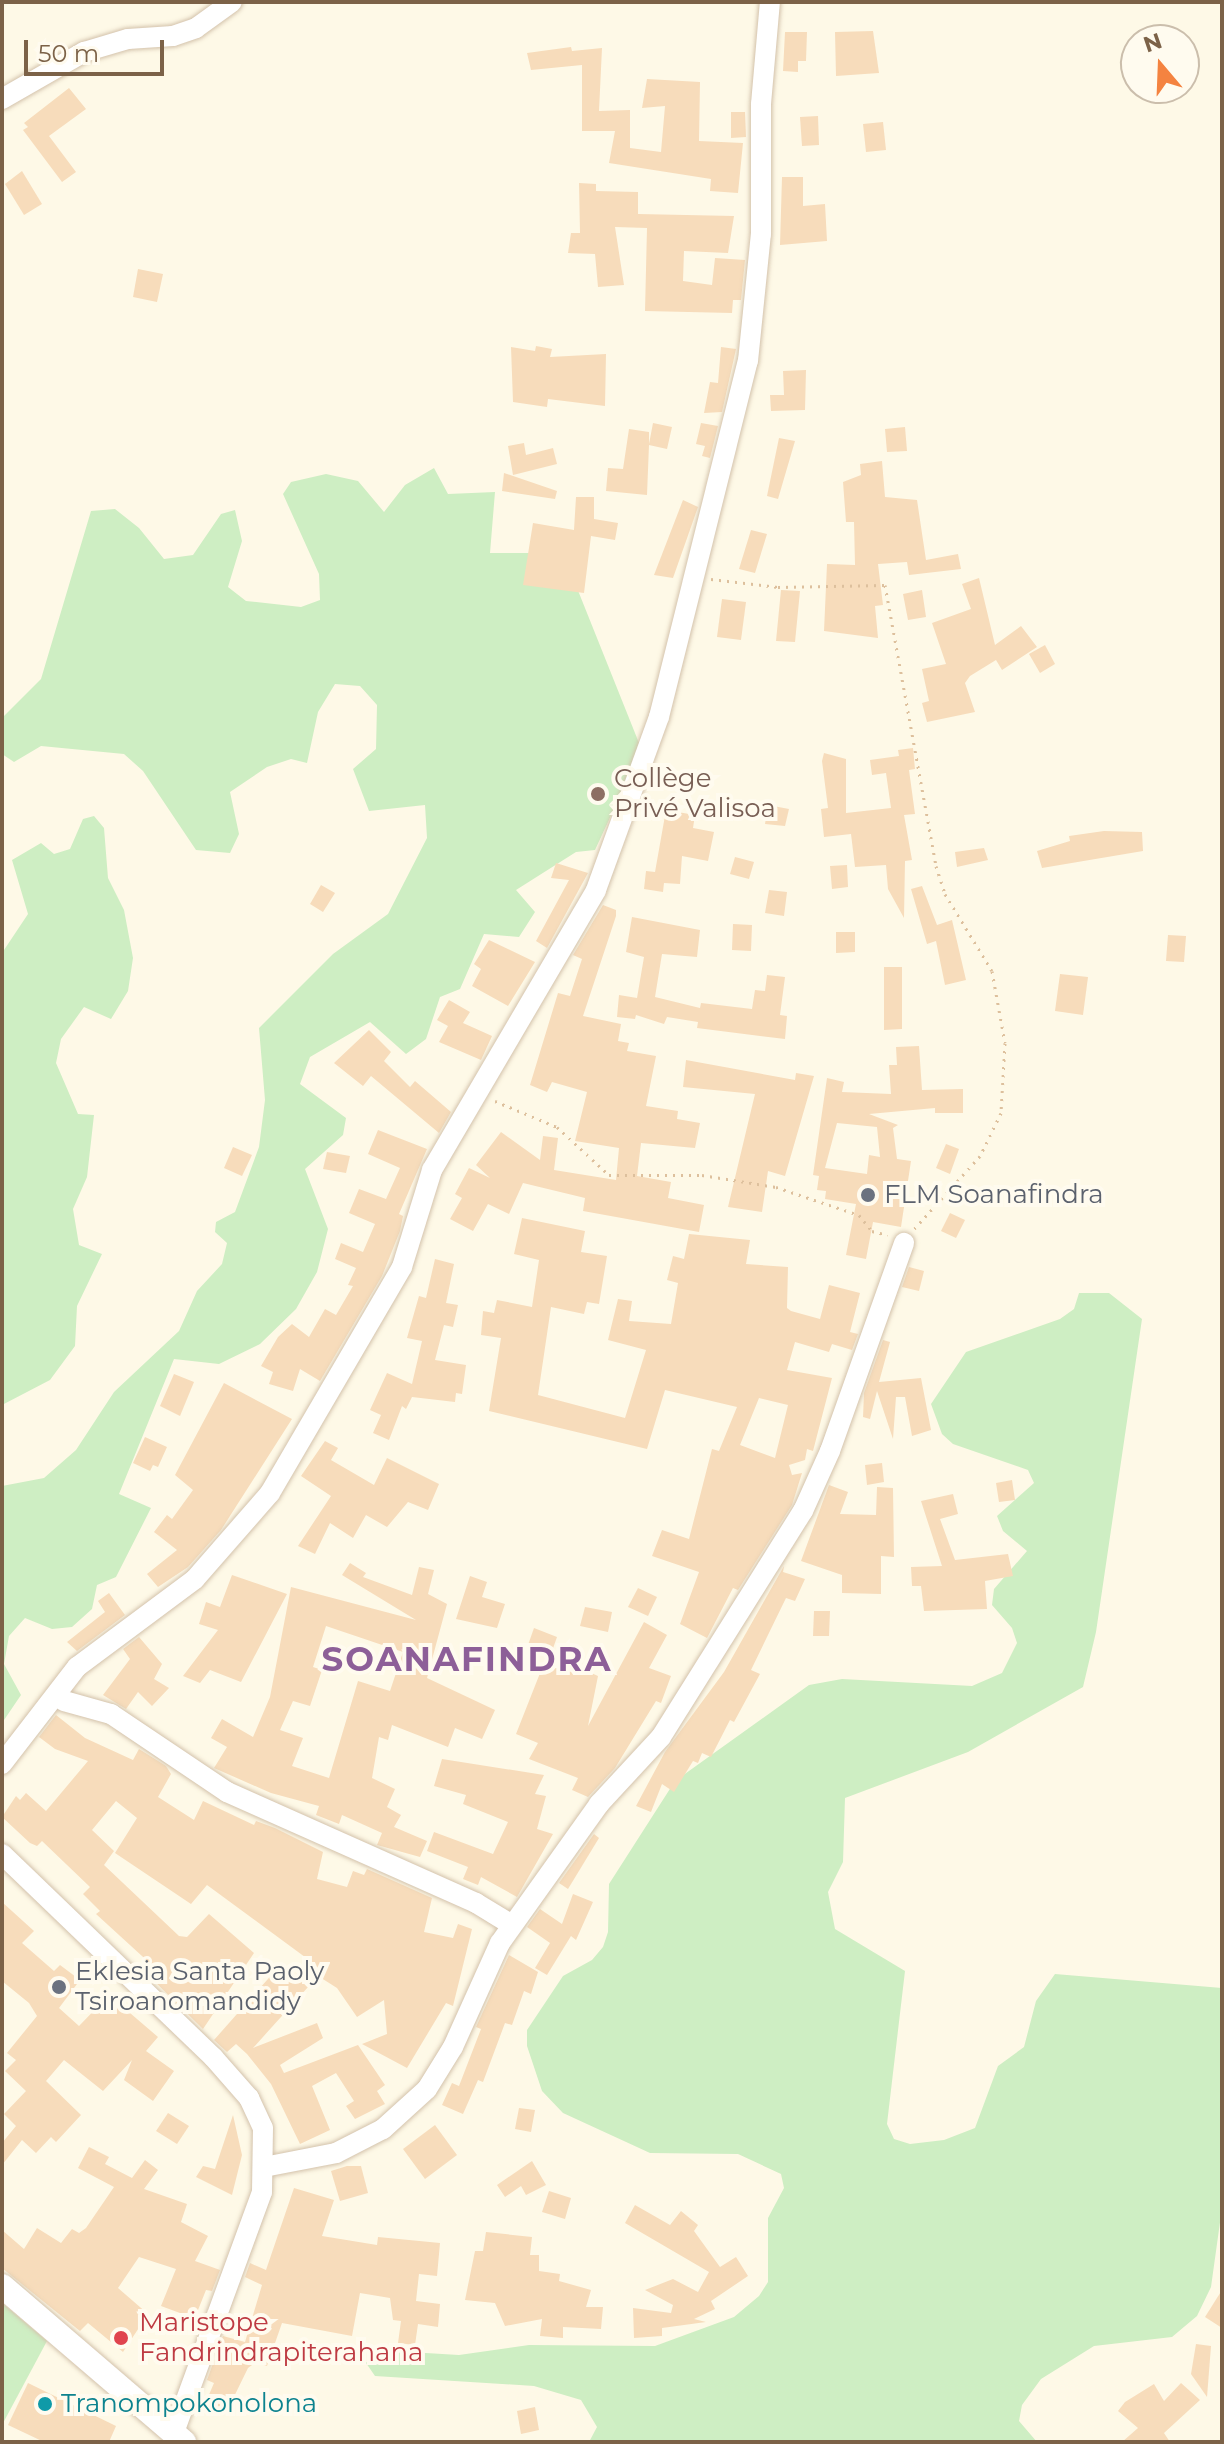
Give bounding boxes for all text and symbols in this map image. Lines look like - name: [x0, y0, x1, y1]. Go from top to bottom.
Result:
- scale bar: [28, 24, 168, 74]
- north arrow: [1120, 24, 1200, 104]
- text: N: [1140, 27, 1165, 58]
- text: 50 m: [38, 39, 99, 68]
- place label: Collège Privé Valisoa: [614, 763, 776, 824]
- marker: Collège Privé Valisoa: [589, 785, 607, 803]
- place label: FLM Soanafindra: [884, 1179, 1104, 1211]
- marker: FLM Soanafindra: [859, 1186, 877, 1204]
- district label: SOANAFINDRA: [321, 1640, 613, 1680]
- place label: Eklesia Santa Paoly Tsiroanomandidy: [75, 1956, 324, 2018]
- marker: Eklesia Santa Paoly Tsiroanomandidy: [50, 1978, 68, 1996]
- place label: Maristope Fandrindrapiterahana: [139, 2307, 423, 2368]
- marker: Maristope Fandrindrapiterahana: [110, 2327, 132, 2349]
- place label: Tranompokonolona: [61, 2388, 317, 2420]
- marker: Tranompokonolona: [36, 2395, 54, 2413]

